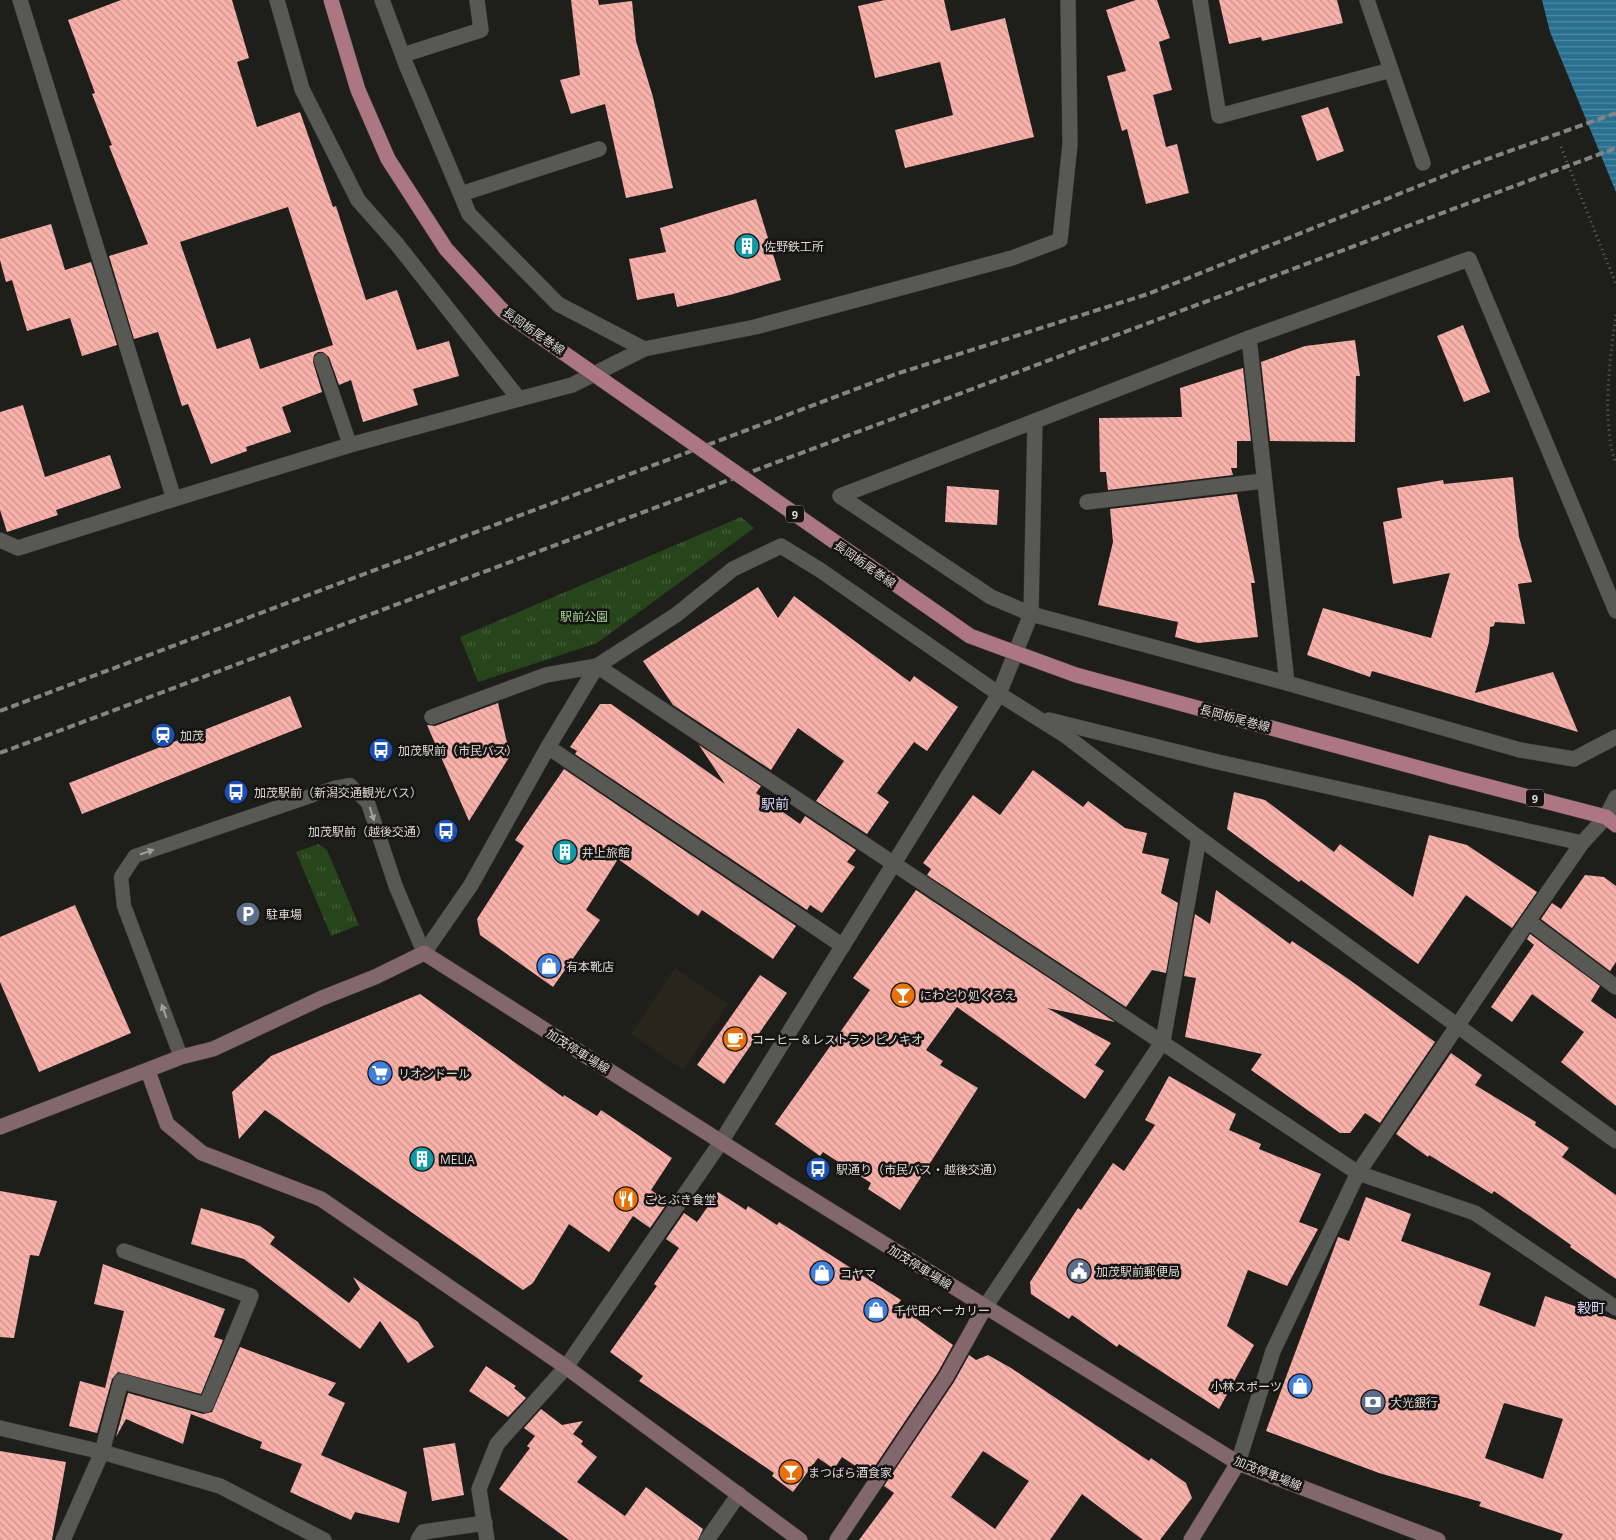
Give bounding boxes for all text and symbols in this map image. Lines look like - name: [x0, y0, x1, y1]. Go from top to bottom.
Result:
- building icon: 佐野鉄工所: [734, 233, 760, 259]
- place label: 佐野鉄工所: [764, 238, 824, 255]
- street label: 長岡栃尾巻線: [500, 303, 568, 359]
- road number: 9: [786, 506, 804, 522]
- street label: 長岡栃尾巻線: [831, 536, 899, 592]
- park label: 駅前公園: [560, 608, 608, 625]
- street label: 長岡栃尾巻線: [1198, 700, 1272, 736]
- station icon: 加茂: [150, 722, 176, 748]
- place label: 加茂: [180, 727, 204, 744]
- bus stop icon: 加茂駅前（市民バス）: [368, 737, 394, 763]
- place label: 加茂駅前（市民バス）: [398, 742, 518, 759]
- bus stop icon: 加茂駅前（新潟交通観光バス）: [223, 779, 249, 805]
- place label: 加茂駅前（新潟交通観光バス）: [254, 784, 422, 801]
- road number: 9: [1526, 790, 1544, 806]
- district label: 駅前: [761, 794, 789, 813]
- one-way arrow: [369, 806, 376, 821]
- bus stop icon: 加茂駅前（越後交通）: [433, 818, 459, 844]
- place label: 加茂駅前（越後交通）: [308, 823, 428, 840]
- building icon: 井上旅館: [552, 839, 578, 865]
- place label: 井上旅館: [582, 844, 630, 861]
- one-way arrow: [140, 847, 155, 855]
- parking icon: 駐車場: [235, 901, 261, 927]
- place label: 駐車場: [266, 906, 302, 923]
- shop icon: 有本靴店: [536, 953, 562, 979]
- place label: 有本靴店: [566, 958, 614, 975]
- bar icon: にわとり処くろえ: [890, 982, 916, 1008]
- place label: にわとり処くろえ: [920, 987, 1016, 1004]
- one-way arrow: [160, 1004, 167, 1019]
- street label: 加茂停車場線: [543, 1025, 613, 1077]
- cafe icon: コーヒー＆レストラン ピノキオ: [722, 1026, 748, 1052]
- place label: コーヒー＆レストラン ピノキオ: [752, 1031, 923, 1048]
- supermarket icon: リオンドール: [367, 1060, 393, 1086]
- place label: リオンドール: [398, 1065, 470, 1082]
- building icon: MELIA: [409, 1146, 435, 1172]
- place label: MELIA: [440, 1151, 475, 1168]
- bus stop icon: 駅通り（市民バス・越後交通）: [805, 1156, 831, 1182]
- place label: 駅通り（市民バス・越後交通）: [836, 1161, 1004, 1178]
- restaurant icon: ことぶき食堂: [613, 1186, 639, 1212]
- place label: ことぶき食堂: [644, 1191, 716, 1208]
- street label: 加茂停車場線: [885, 1241, 955, 1293]
- public building icon: 加茂駅前郵便局: [1066, 1258, 1092, 1284]
- shop icon: コヤマ: [809, 1260, 835, 1286]
- place label: 加茂駅前郵便局: [1096, 1263, 1180, 1280]
- place label: コヤマ: [840, 1265, 876, 1282]
- shop icon: 千代田ベーカリー: [863, 1297, 889, 1323]
- district label: 穀町: [1577, 1298, 1605, 1317]
- place label: 千代田ベーカリー: [894, 1302, 990, 1319]
- shop icon: 小林スポーツ: [1287, 1373, 1313, 1399]
- place label: 小林スポーツ: [1210, 1378, 1282, 1395]
- bank icon: 大光銀行: [1360, 1389, 1386, 1415]
- place label: 大光銀行: [1390, 1394, 1438, 1411]
- street label: 加茂停車場線: [1231, 1452, 1305, 1494]
- bar icon: まつばら酒食家: [778, 1459, 804, 1485]
- place label: まつばら酒食家: [808, 1464, 892, 1481]

